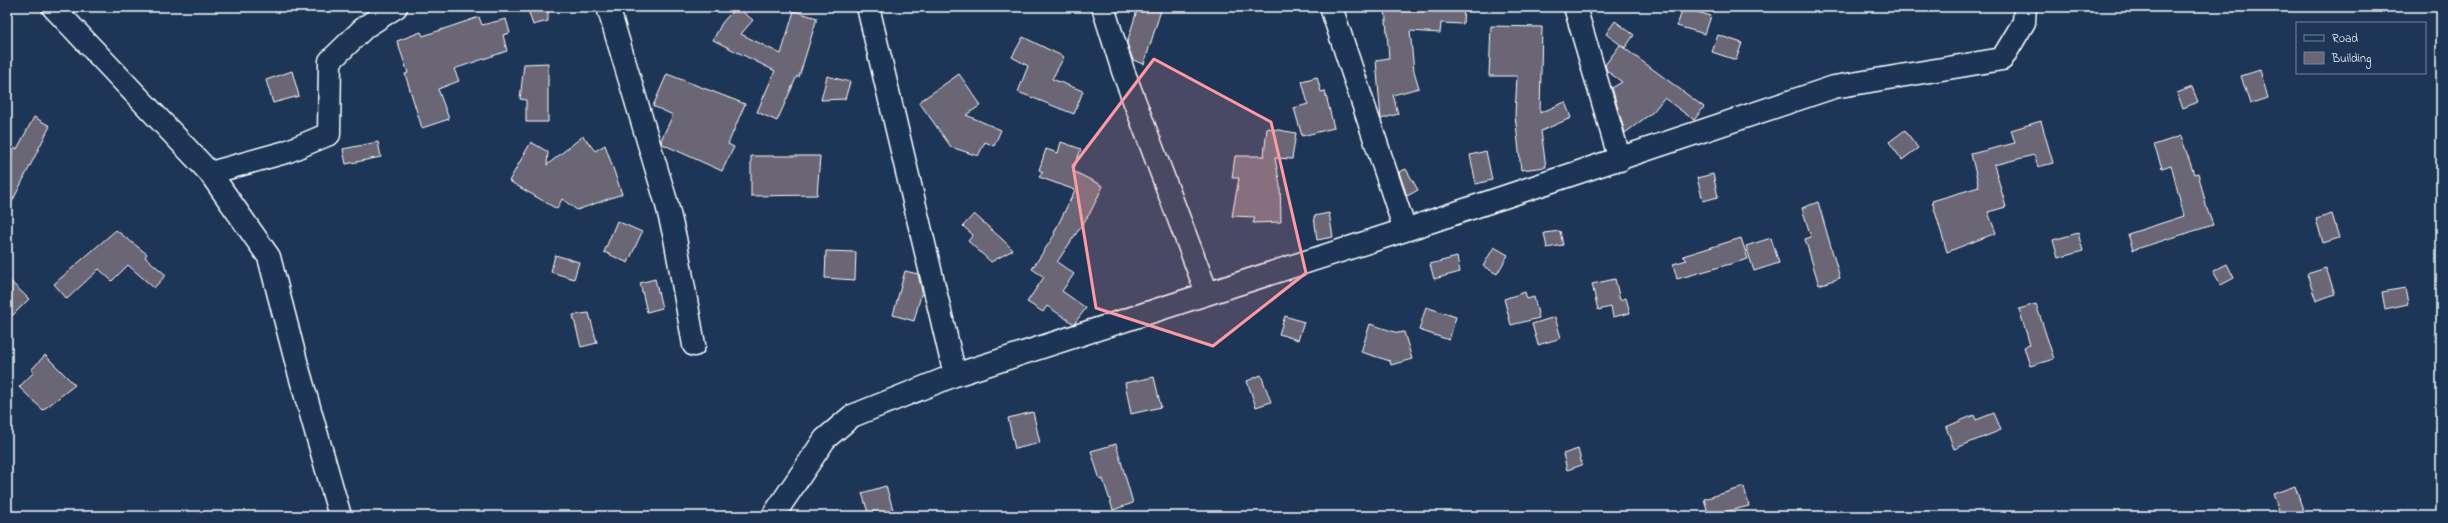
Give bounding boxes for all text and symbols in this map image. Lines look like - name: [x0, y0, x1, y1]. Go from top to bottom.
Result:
- legend: [2296, 22, 2426, 74]
- text: Road: [2332, 30, 2358, 48]
- text: Building: [2331, 50, 2371, 69]

